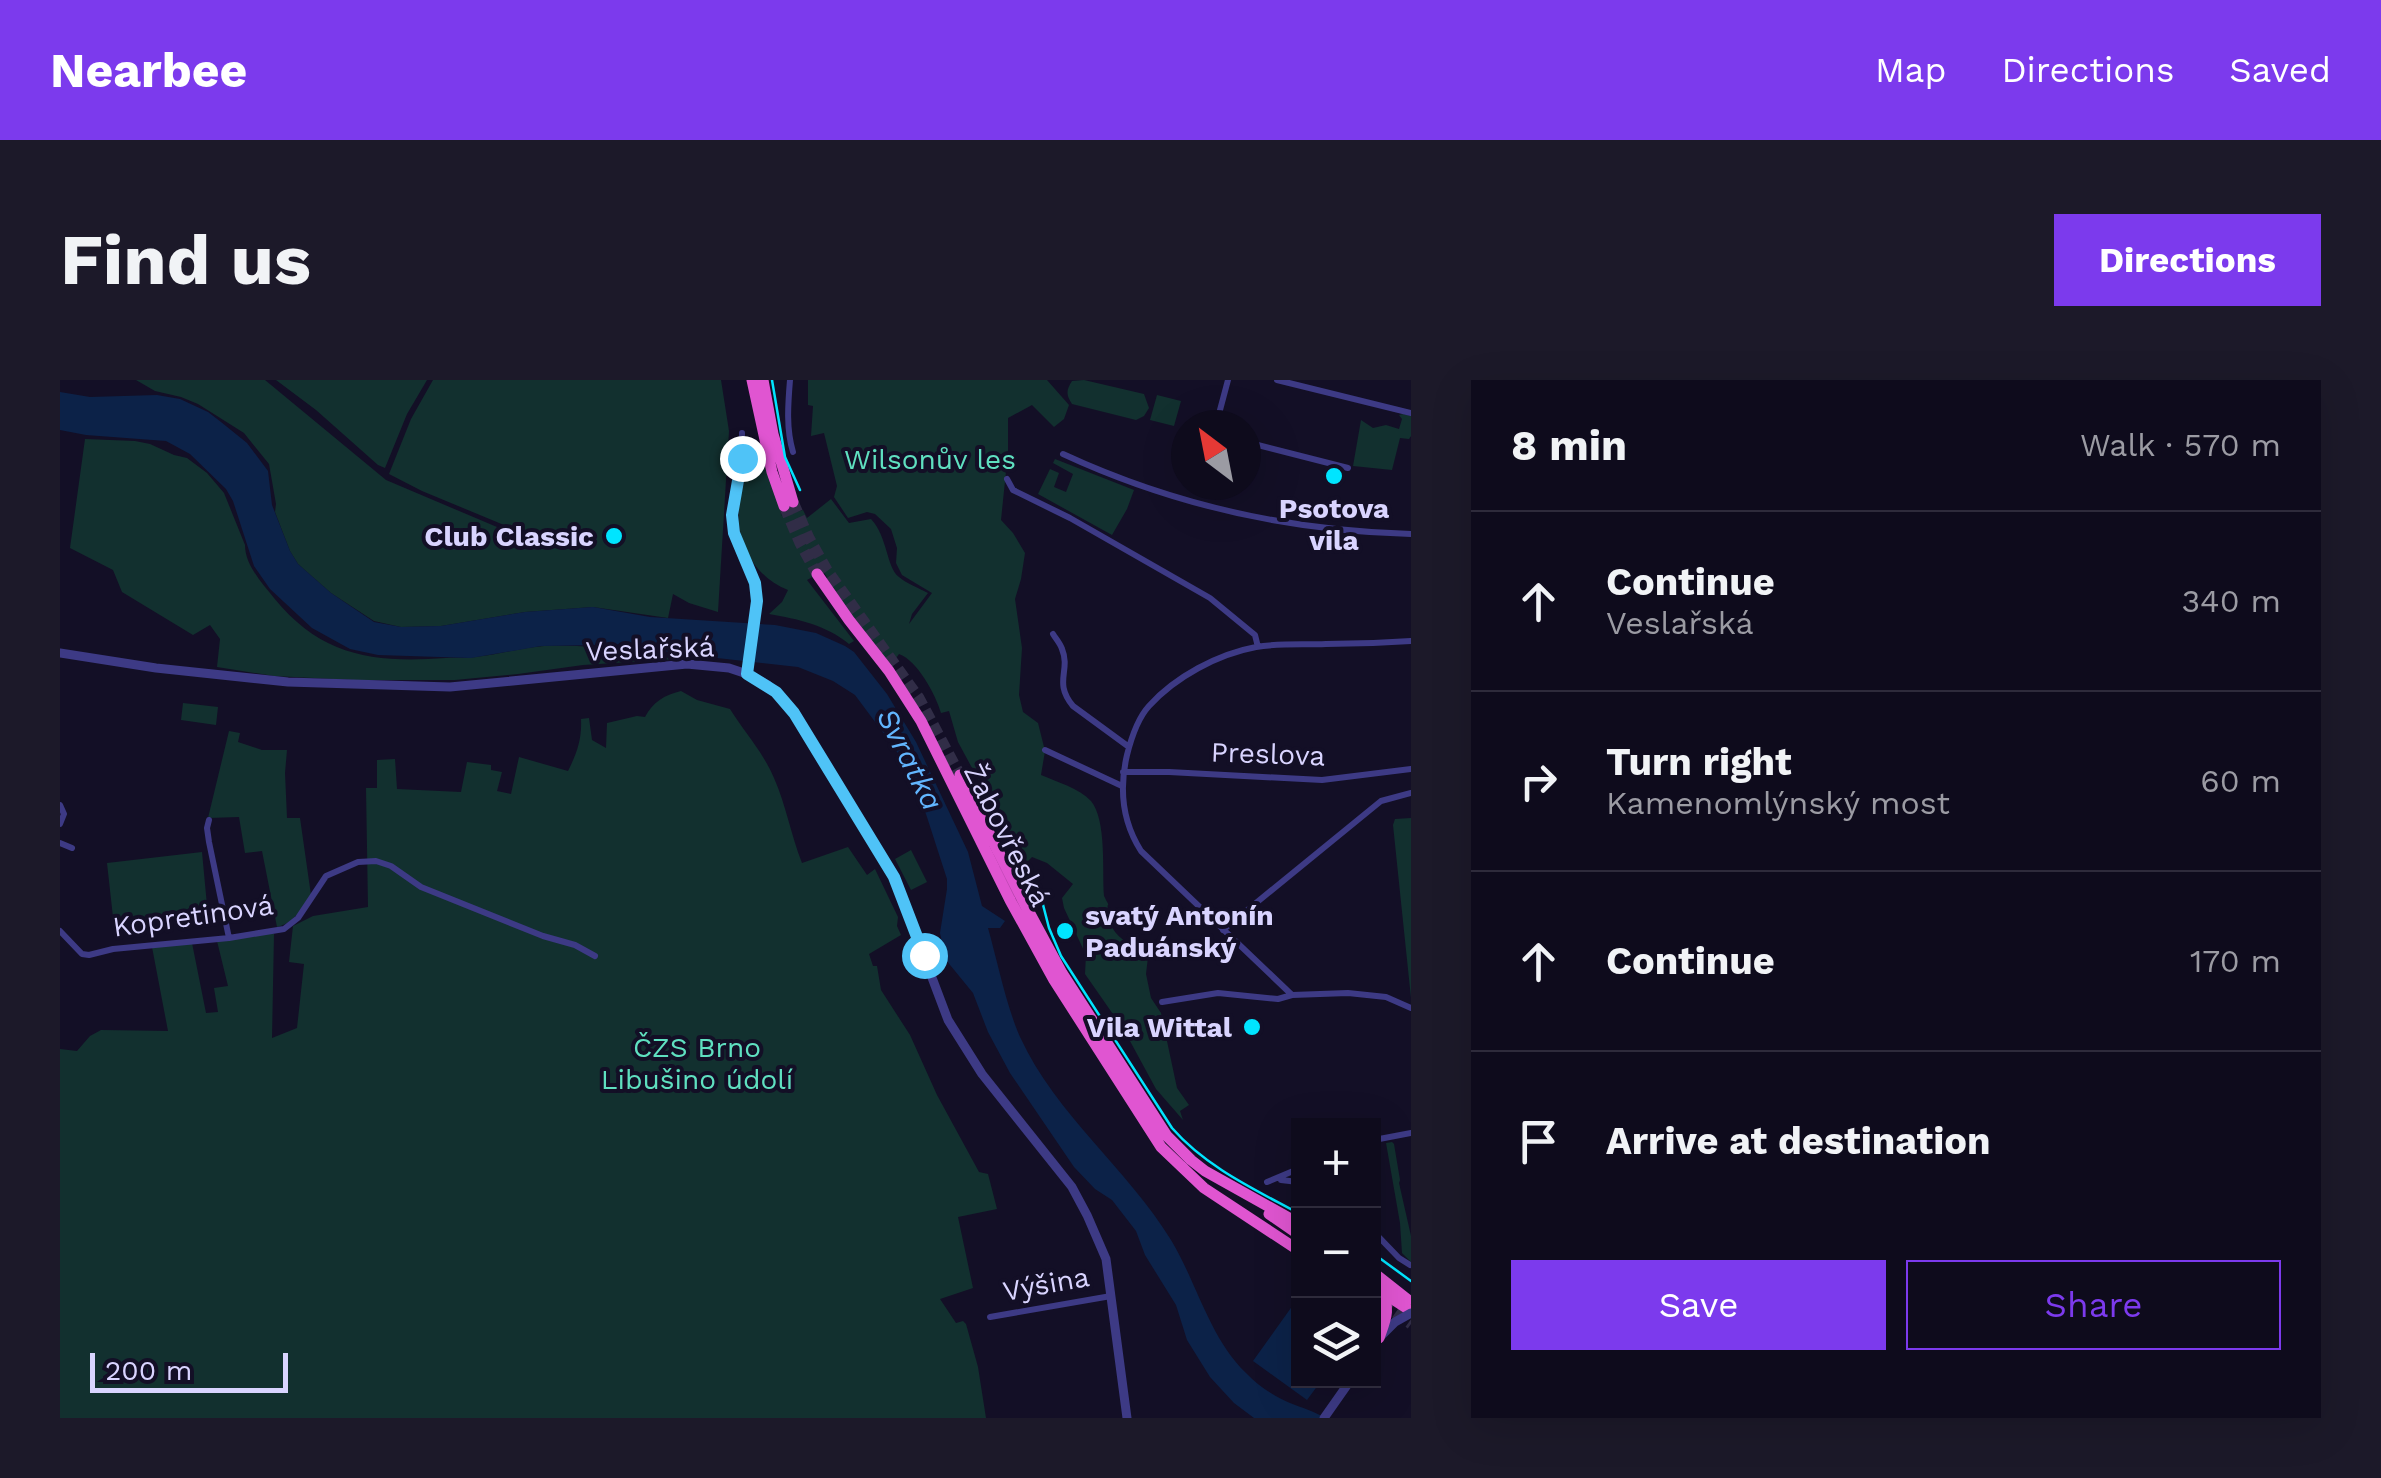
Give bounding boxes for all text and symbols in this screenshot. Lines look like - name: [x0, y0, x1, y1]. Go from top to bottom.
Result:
- text: Nearbee: [50, 42, 247, 99]
- text: Map: [1875, 49, 1946, 91]
- text: Directions: [2001, 49, 2174, 91]
- text: Saved: [2229, 49, 2331, 91]
- button: Directions: [2054, 214, 2321, 306]
- text: Find us: [60, 219, 311, 301]
- north arrow: [1171, 410, 1261, 500]
- text: 8 min: [1511, 421, 1627, 470]
- text: Walk · 570 m: [2080, 426, 2281, 464]
- route end: [720, 436, 766, 482]
- park label: Wilsonův les: [844, 443, 1016, 476]
- marker: Psotova vila: [1323, 465, 1345, 487]
- place label: Psotova vila: [1279, 492, 1390, 557]
- place label: Club Classic: [424, 520, 594, 553]
- marker: Club Classic: [603, 525, 625, 547]
- text: Continue: [1606, 560, 1775, 604]
- icon: ahead: [1511, 574, 1566, 629]
- text: 340 m: [2181, 582, 2281, 620]
- text: Veslařská: [1606, 604, 1754, 642]
- street label: Veslařská: [585, 630, 715, 668]
- water label: Svratka: [870, 702, 950, 816]
- street label: Preslova: [1210, 736, 1326, 772]
- text: Turn right: [1606, 740, 1792, 784]
- icon: right: [1511, 754, 1566, 809]
- street label: Žabovřeská: [957, 758, 1057, 912]
- text: 60 m: [2200, 762, 2281, 800]
- text: Kamenomlýnský most: [1606, 784, 1950, 822]
- street label: Kopretinová: [111, 888, 275, 944]
- place label: svatý Antonín Paduánský: [1085, 899, 1274, 964]
- marker: svatý Antonín Paduánský: [1054, 920, 1076, 942]
- route start: [902, 933, 948, 979]
- icon: ahead: [1511, 934, 1566, 989]
- text: Continue: [1606, 939, 1775, 983]
- text: 170 m: [2190, 942, 2281, 980]
- place label: Vila Wittal: [1087, 1011, 1233, 1044]
- marker: Vila Wittal: [1241, 1016, 1263, 1038]
- park label: ČZS Brno Libušino údolí: [601, 1031, 793, 1096]
- icon: arrive: [1511, 1114, 1566, 1169]
- map controls: [1291, 1118, 1381, 1388]
- button: +: [1291, 1118, 1381, 1208]
- text: Arrive at destination: [1606, 1119, 1991, 1163]
- button: −: [1291, 1208, 1381, 1298]
- street label: Výšina: [1000, 1260, 1092, 1308]
- button: Save: [1511, 1260, 1886, 1350]
- button: Share: [1906, 1260, 2281, 1350]
- button: layers: [1291, 1298, 1381, 1388]
- scale bar: [90, 1348, 288, 1393]
- text: 200 m: [105, 1354, 192, 1387]

